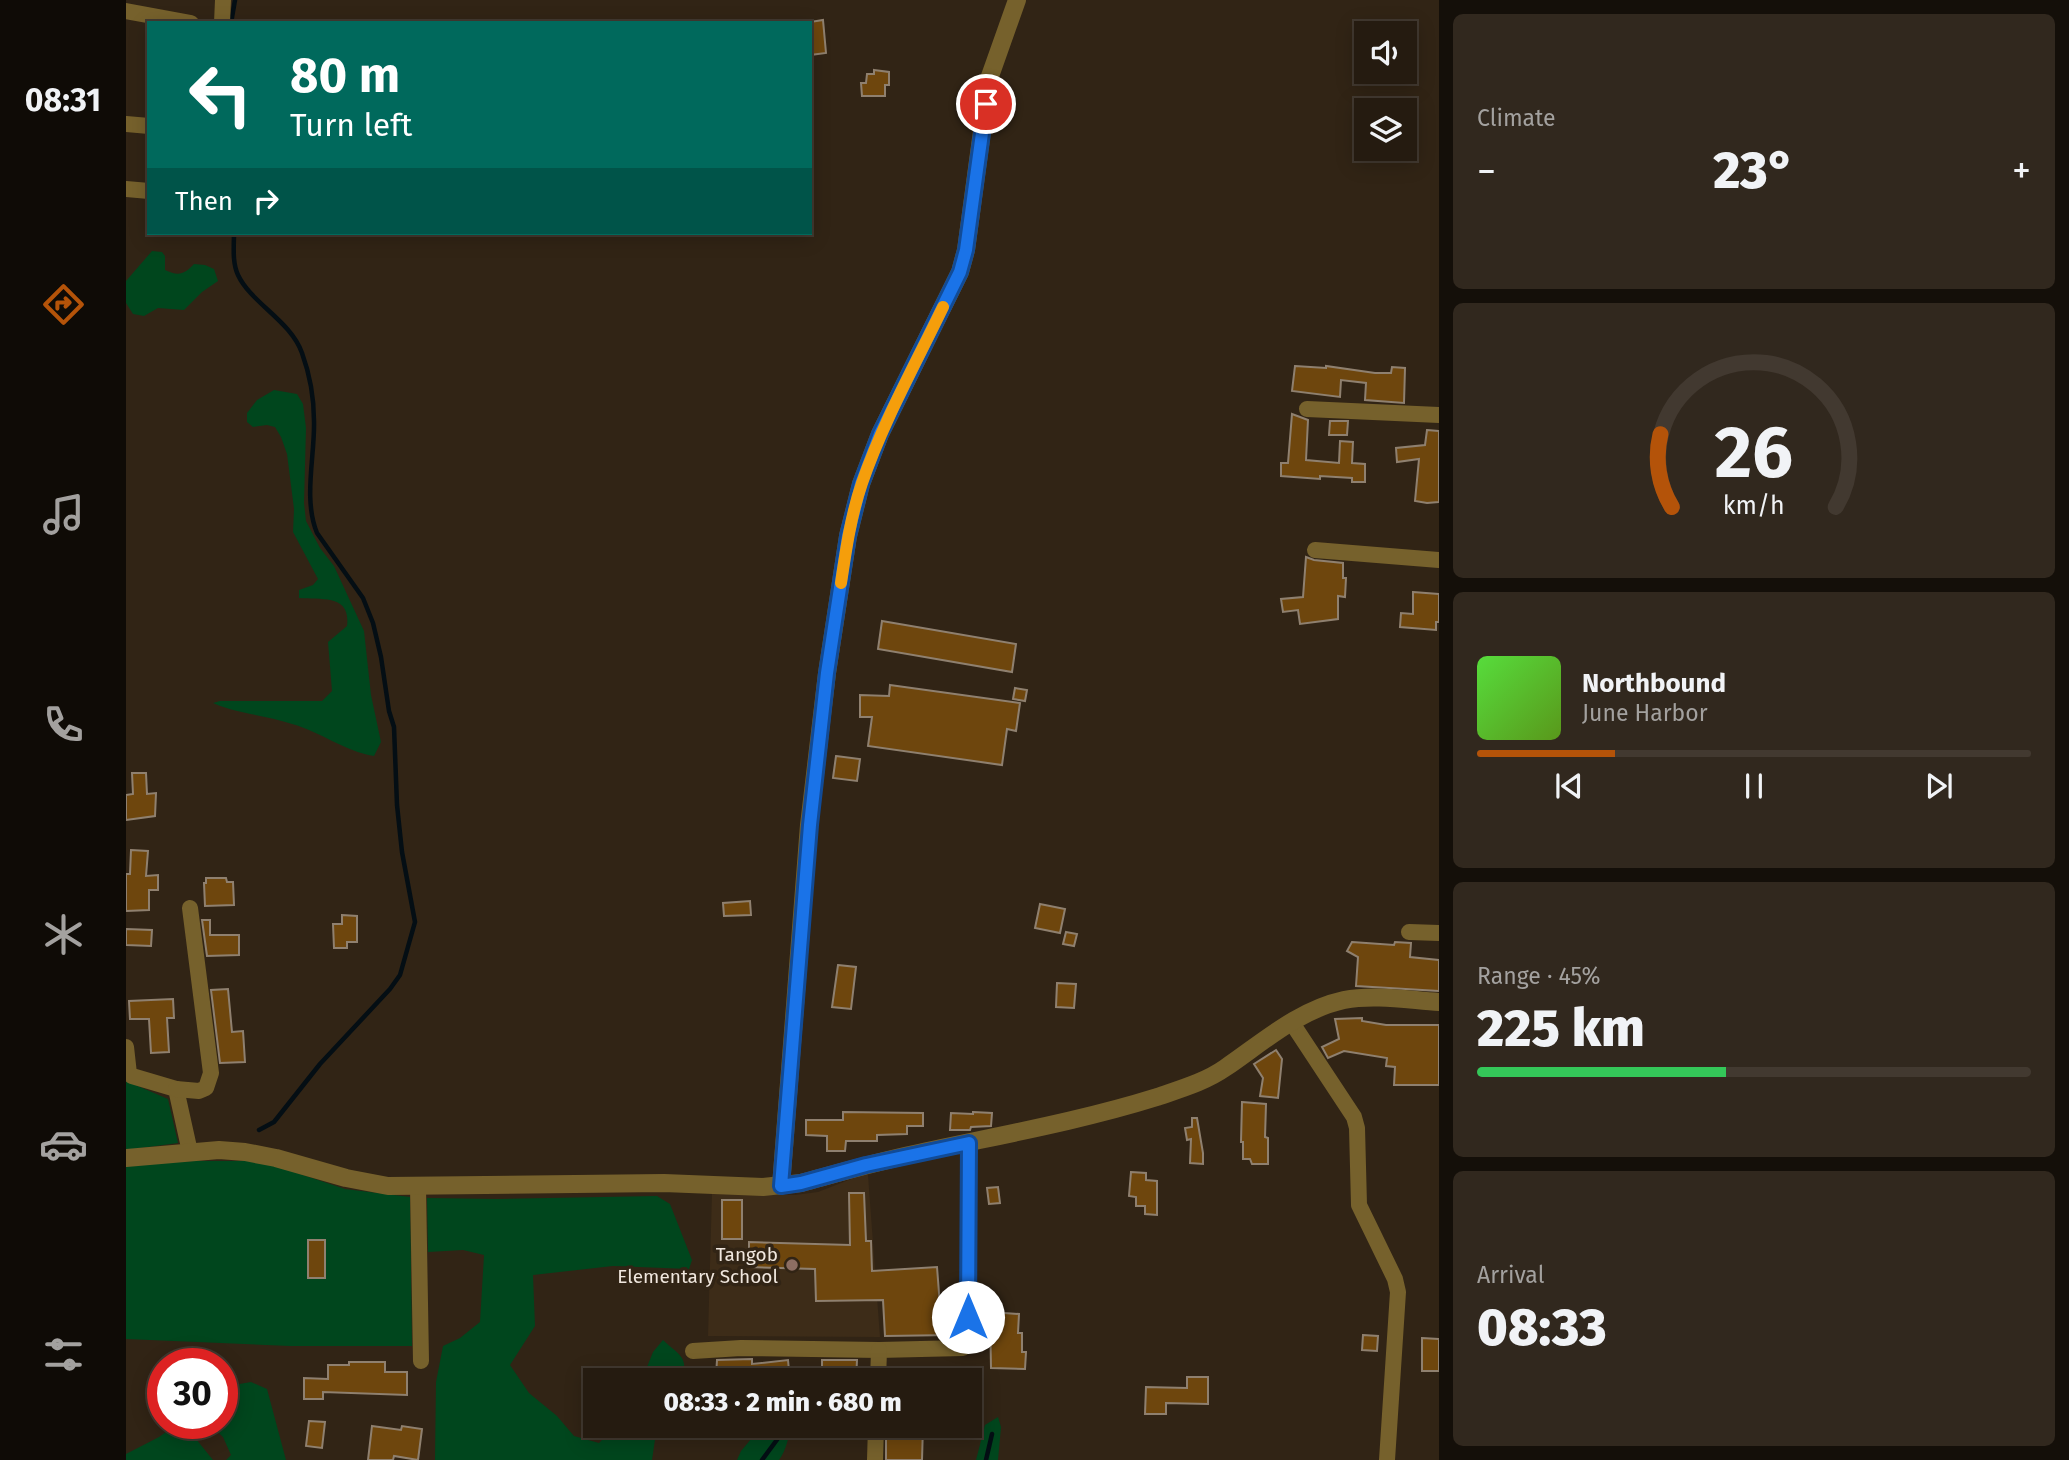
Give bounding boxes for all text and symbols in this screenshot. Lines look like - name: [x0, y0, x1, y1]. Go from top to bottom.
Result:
- map controls: [1354, 21, 1417, 161]
- button: sound: [1354, 21, 1417, 84]
- text: 80 m: [290, 46, 400, 105]
- icon: left: [175, 49, 266, 140]
- pin: [956, 74, 1016, 134]
- text: 08:31: [25, 81, 101, 119]
- icon: arrive: [967, 85, 1005, 123]
- button: layers: [1354, 98, 1417, 161]
- text: Climate: [1477, 104, 1556, 132]
- text: Turn left: [290, 106, 412, 144]
- text: 23°: [1713, 139, 1795, 202]
- text: −: [1477, 148, 1496, 194]
- text: +: [2012, 148, 2031, 194]
- icon: right: [247, 182, 285, 220]
- text: Then: [175, 186, 233, 217]
- icon: directions: [39, 280, 88, 329]
- text: 26: [1715, 409, 1793, 496]
- icon: music: [39, 490, 88, 539]
- text: km/h: [1723, 491, 1785, 521]
- text: Northbound: [1582, 668, 1726, 699]
- text: June Harbor: [1582, 699, 1708, 727]
- icon: phone: [39, 700, 88, 749]
- icon: previous: [1550, 767, 1588, 805]
- icon: pause: [1735, 767, 1773, 805]
- icon: next: [1920, 767, 1958, 805]
- icon: climate: [39, 910, 88, 959]
- text: Range · 45%: [1477, 962, 1601, 990]
- text: 225 km: [1477, 997, 1645, 1060]
- icon: car: [39, 1120, 88, 1169]
- place label: Tangob Elementary School: [617, 1243, 778, 1288]
- marker: Tangob Elementary School: [784, 1257, 800, 1273]
- text: Arrival: [1477, 1261, 1544, 1289]
- position arrow: [931, 1280, 1005, 1354]
- text: 08:33: [1477, 1296, 1607, 1359]
- icon: filters: [39, 1330, 88, 1379]
- speed limit sign: 30: [147, 1348, 238, 1439]
- text: 08:33 · 2 min · 680 m: [663, 1387, 902, 1418]

